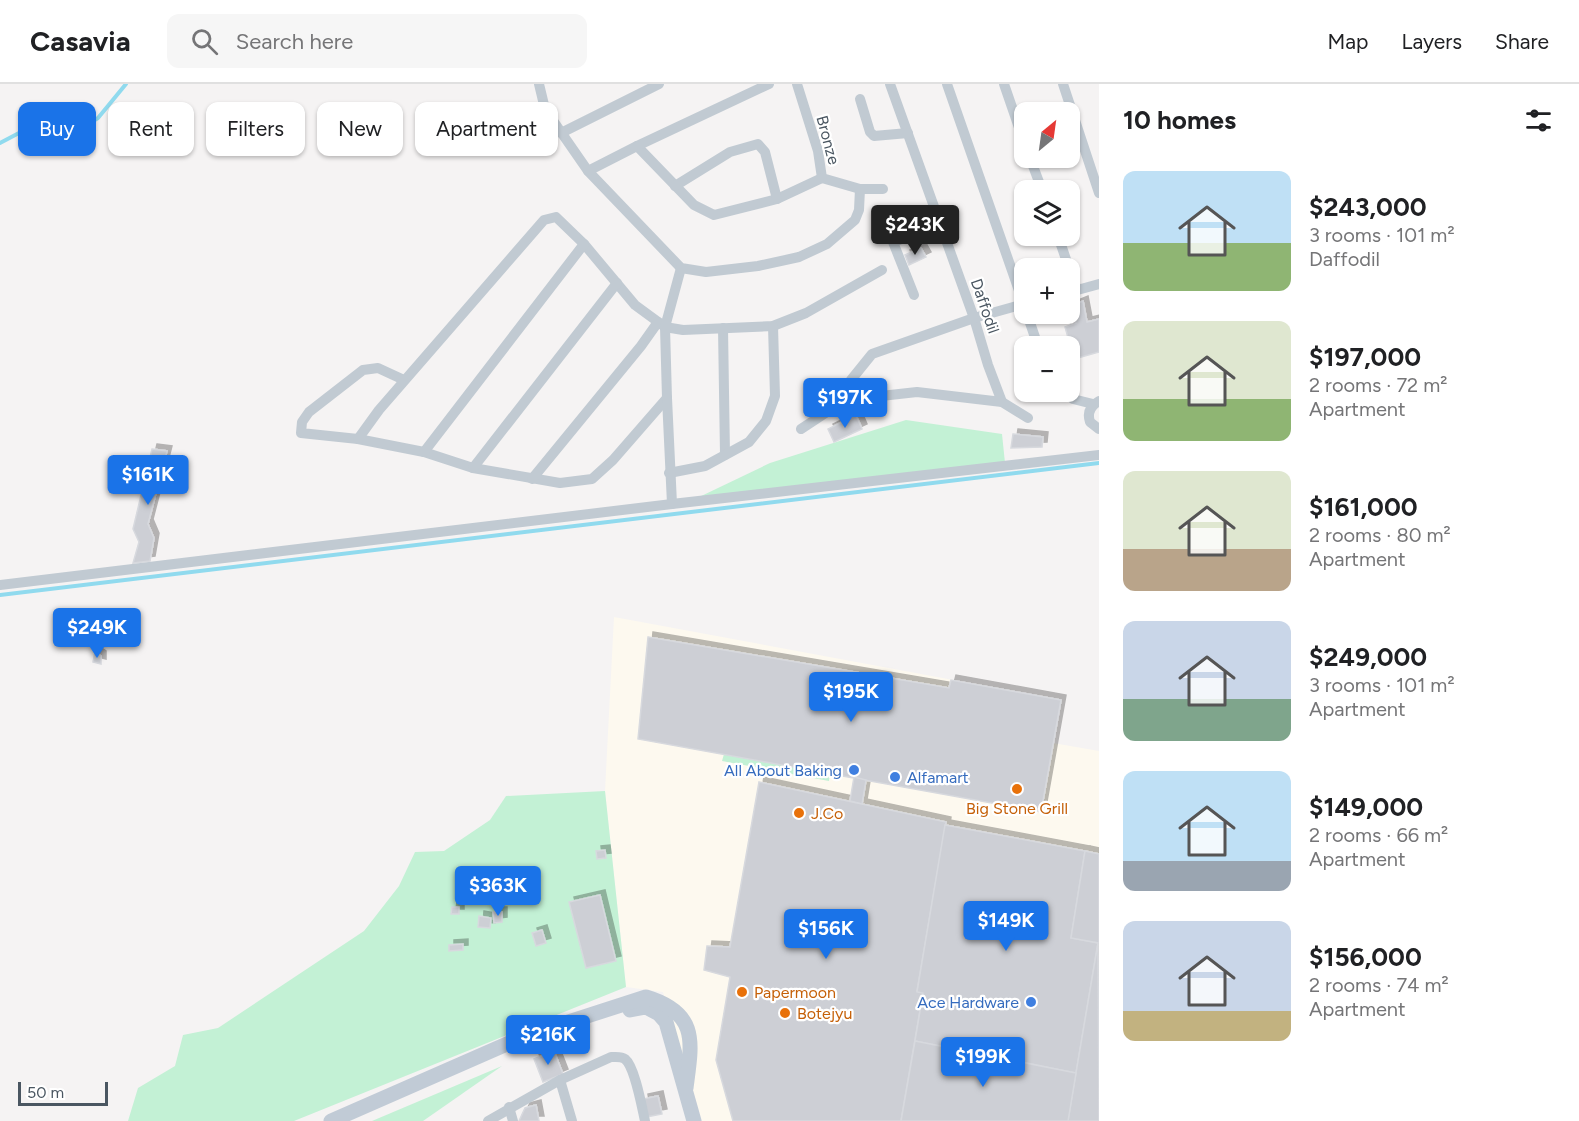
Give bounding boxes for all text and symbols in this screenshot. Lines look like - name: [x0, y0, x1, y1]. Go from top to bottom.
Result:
- search box: [167, 14, 587, 68]
- text: Casavia: [30, 24, 131, 58]
- icon: search: [188, 25, 221, 58]
- text: Search here: [236, 28, 353, 55]
- text: Map: [1328, 29, 1368, 54]
- text: Layers: [1401, 29, 1462, 54]
- text: Share: [1495, 29, 1549, 54]
- chip: Buy: [18, 102, 96, 156]
- chip: Rent: [108, 102, 194, 156]
- chip: Filters: [206, 102, 305, 156]
- chip: New: [317, 102, 403, 156]
- chip: Apartment: [415, 102, 558, 156]
- north arrow: [1014, 102, 1080, 168]
- map controls: [1014, 102, 1080, 402]
- text: 10 homes: [1123, 104, 1236, 136]
- icon: filters: [1522, 104, 1555, 137]
- street label: Bronze: [812, 113, 844, 167]
- button: layers: [1014, 180, 1080, 246]
- text: $243,000: [1309, 191, 1427, 223]
- icon: home: [1171, 195, 1243, 267]
- pin: $243K: [873, 205, 957, 256]
- text: $243K: [885, 212, 945, 236]
- text: 3 rooms · 101 m²: [1309, 223, 1455, 247]
- text: Daffodil: [1309, 247, 1380, 271]
- button: +: [1014, 258, 1080, 324]
- street label: Daffodil: [967, 276, 1003, 336]
- button: −: [1014, 336, 1080, 402]
- text: $197,000: [1309, 341, 1421, 373]
- icon: home: [1171, 345, 1243, 417]
- text: 2 rooms · 72 m²: [1309, 373, 1447, 397]
- pin: $197K: [803, 378, 887, 429]
- text: $197K: [817, 385, 873, 409]
- text: Apartment: [1309, 397, 1406, 421]
- pin: $161K: [106, 455, 190, 506]
- text: $161K: [122, 462, 174, 486]
- text: $161,000: [1309, 491, 1418, 523]
- icon: home: [1171, 495, 1243, 567]
- text: 2 rooms · 80 m²: [1309, 523, 1451, 547]
- text: Apartment: [1309, 547, 1406, 571]
- pin: $249K: [55, 608, 139, 659]
- text: $249K: [67, 615, 127, 639]
- text: $249,000: [1309, 641, 1427, 673]
- icon: home: [1171, 645, 1243, 717]
- pin: $195K: [809, 672, 893, 723]
- text: 3 rooms · 101 m²: [1309, 673, 1455, 697]
- text: $195K: [823, 679, 879, 703]
- text: Apartment: [1309, 697, 1406, 721]
- place label: All About Baking: [724, 761, 842, 780]
- marker: All About Baking: [847, 763, 861, 777]
- place label: Alfamart: [907, 768, 969, 787]
- marker: Alfamart: [888, 770, 902, 784]
- marker: Big Stone Grill: [1010, 782, 1024, 796]
- text: $149,000: [1309, 791, 1423, 823]
- icon: home: [1171, 795, 1243, 867]
- place label: Big Stone Grill: [966, 799, 1068, 818]
- place label: J.Co: [811, 804, 843, 823]
- marker: J.Co: [792, 806, 806, 820]
- text: 2 rooms · 66 m²: [1309, 823, 1448, 847]
- text: Apartment: [1309, 847, 1406, 871]
- pin: $363K: [456, 866, 540, 917]
- text: $363K: [469, 873, 527, 897]
- pin: $149K: [964, 901, 1048, 952]
- text: $149K: [977, 908, 1035, 932]
- pin: $156K: [784, 909, 868, 960]
- text: $156K: [798, 916, 854, 940]
- text: $156,000: [1309, 941, 1422, 973]
- icon: home: [1171, 945, 1243, 1017]
- text: 2 rooms · 74 m²: [1309, 973, 1449, 997]
- place label: Papermoon: [754, 983, 836, 1002]
- marker: Papermoon: [735, 985, 749, 999]
- place label: Ace Hardware: [917, 993, 1019, 1012]
- marker: Ace Hardware: [1024, 995, 1038, 1009]
- text: Apartment: [1309, 997, 1406, 1021]
- place label: Botejyu: [797, 1004, 852, 1023]
- marker: Botejyu: [778, 1006, 792, 1020]
- pin: $216K: [506, 1015, 590, 1066]
- text: $216K: [520, 1022, 576, 1046]
- pin: $199K: [941, 1037, 1025, 1088]
- text: $199K: [955, 1044, 1011, 1068]
- scale bar: [18, 1079, 108, 1106]
- text: 50 m: [27, 1083, 64, 1102]

